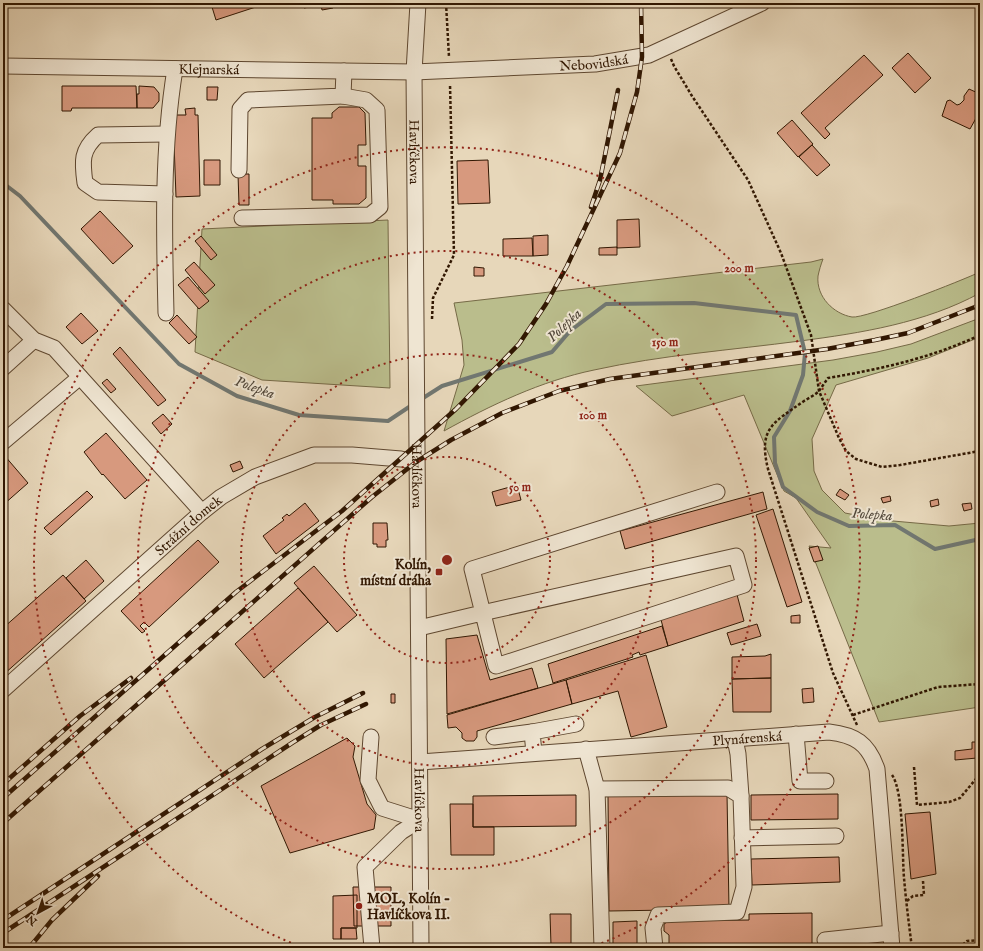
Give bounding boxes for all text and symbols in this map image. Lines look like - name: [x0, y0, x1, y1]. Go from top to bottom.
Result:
- street label: Nebovidská: [559, 50, 630, 76]
- street label: Klejnarská: [178, 61, 240, 79]
- street label: Havlíčkova: [404, 120, 423, 185]
- text: 200 m: [724, 261, 754, 276]
- water label: Polepka: [543, 304, 586, 346]
- text: 150 m: [652, 335, 679, 350]
- water label: Polepka: [232, 372, 278, 404]
- text: 100 m: [579, 408, 608, 423]
- street label: Havlíčkova: [407, 443, 425, 509]
- text: 50 m: [509, 480, 532, 495]
- street label: Strážní domek: [151, 491, 227, 560]
- water label: Polepka: [851, 504, 893, 525]
- centre of rings: [440, 553, 454, 567]
- place label: Kolín, místní dráha: [360, 556, 432, 590]
- marker: Kolín, místní dráha: [434, 567, 444, 577]
- street label: Plynárenská: [712, 727, 784, 751]
- street label: Havlíčkova: [410, 767, 428, 833]
- place label: MOL, Kolín - Havlíčkova II.: [367, 890, 450, 924]
- north arrow: [18, 893, 58, 933]
- marker: MOL, Kolín - Havlíčkova II.: [354, 901, 364, 911]
- text: N: [24, 911, 41, 929]

